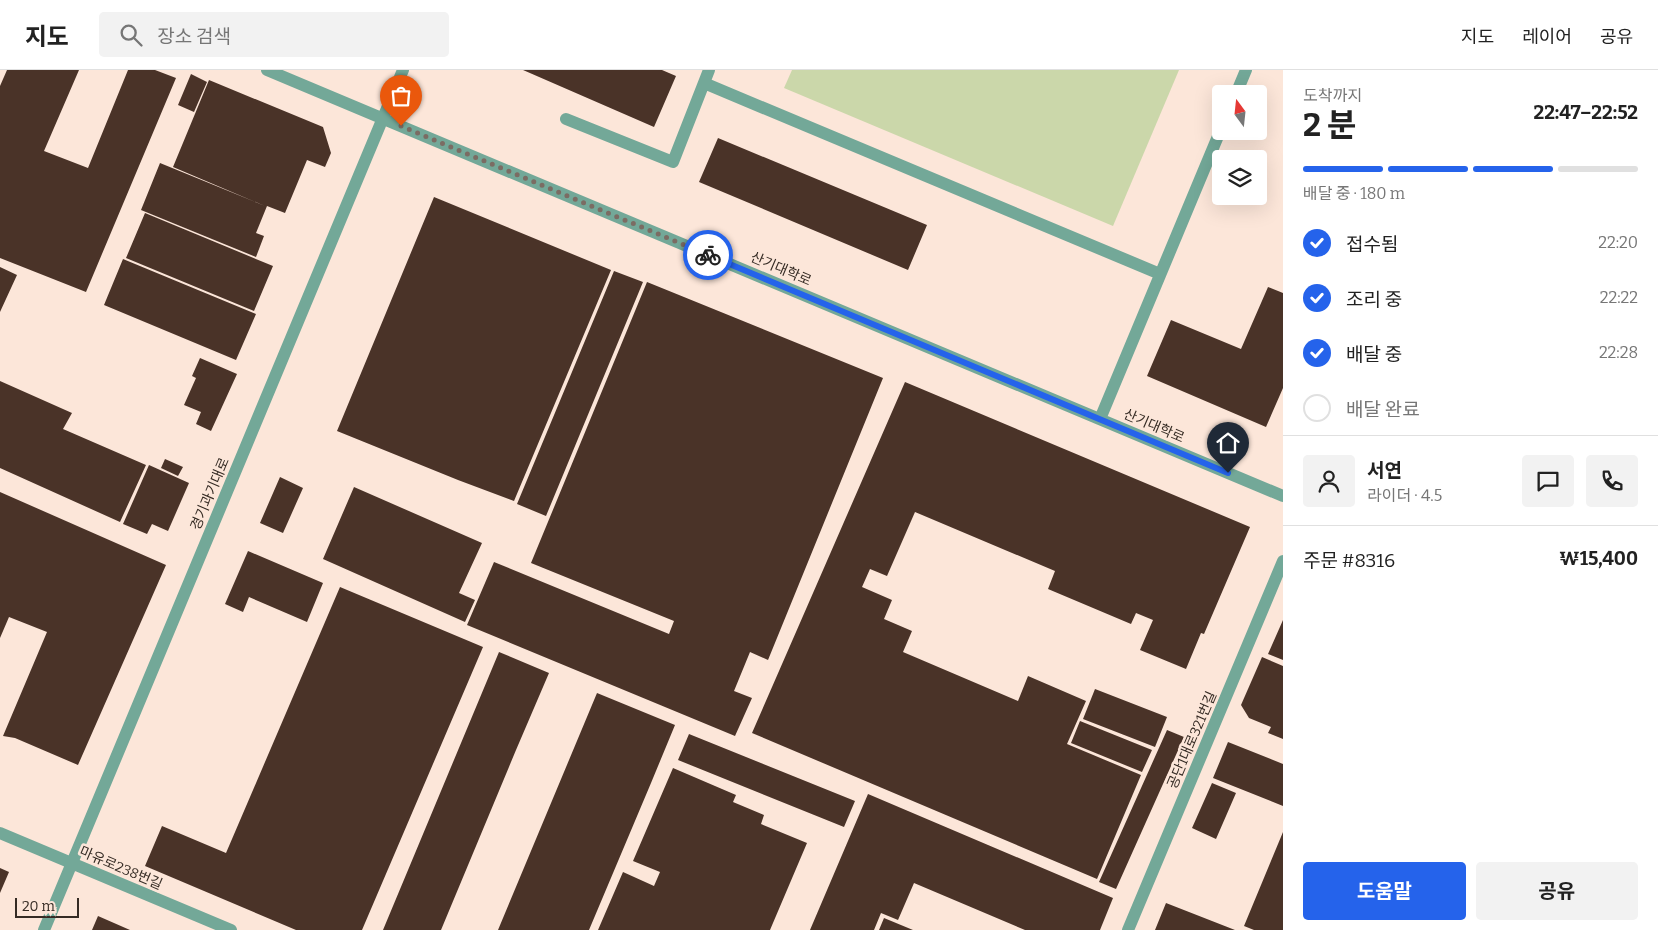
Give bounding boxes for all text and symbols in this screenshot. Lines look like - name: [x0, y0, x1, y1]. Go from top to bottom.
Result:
- search box: [99, 12, 449, 57]
- icon: search: [117, 21, 145, 49]
- text: 지도: [25, 23, 69, 51]
- text: 장소 검색: [157, 25, 231, 48]
- text: 지도: [1461, 26, 1494, 48]
- text: 레이어: [1522, 26, 1572, 48]
- text: 공유: [1600, 26, 1633, 48]
- pin: [380, 75, 422, 126]
- icon: bag: [387, 82, 415, 110]
- north arrow: [1212, 85, 1268, 140]
- map controls: [1212, 85, 1267, 205]
- text: 도착까지: [1303, 86, 1362, 105]
- text: 22:47–22:52: [1533, 101, 1638, 124]
- text: 2 분: [1303, 106, 1356, 144]
- button: layers: [1212, 150, 1267, 205]
- text: 배달 중 · 180 m: [1303, 184, 1405, 203]
- icon: check: [1303, 229, 1331, 257]
- courier: [683, 230, 733, 280]
- text: 접수됨: [1346, 233, 1398, 256]
- text: 22:20: [1598, 233, 1638, 252]
- icon: bike: [694, 241, 722, 269]
- street label: 산기대학로: [748, 249, 814, 289]
- icon: check: [1303, 284, 1331, 312]
- text: 조리 중: [1346, 288, 1402, 311]
- text: 22:22: [1600, 288, 1638, 307]
- icon: check: [1303, 339, 1331, 367]
- text: 배달 중: [1346, 343, 1402, 366]
- text: 22:28: [1599, 343, 1638, 362]
- text: 배달 완료: [1346, 398, 1420, 421]
- street label: 산기대학로: [1121, 406, 1187, 446]
- pin: [1207, 422, 1249, 473]
- icon: home: [1214, 429, 1242, 457]
- street label: 경기과기대로: [187, 455, 233, 533]
- button: person: [1303, 455, 1355, 507]
- button: chat: [1522, 455, 1574, 507]
- button: phone: [1586, 455, 1638, 507]
- text: 서연: [1367, 459, 1402, 482]
- text: 라이더 · 4.5: [1367, 486, 1442, 505]
- text: ₩15,400: [1560, 547, 1638, 570]
- text: 주문 #8316: [1303, 549, 1395, 572]
- street label: 공단1대로321번길: [1164, 689, 1220, 791]
- street label: 마유로238번길: [77, 843, 165, 893]
- button: 도움말: [1303, 862, 1466, 920]
- button: 공유: [1476, 862, 1638, 920]
- scale bar: [15, 895, 79, 918]
- text: 20 m: [22, 898, 55, 915]

